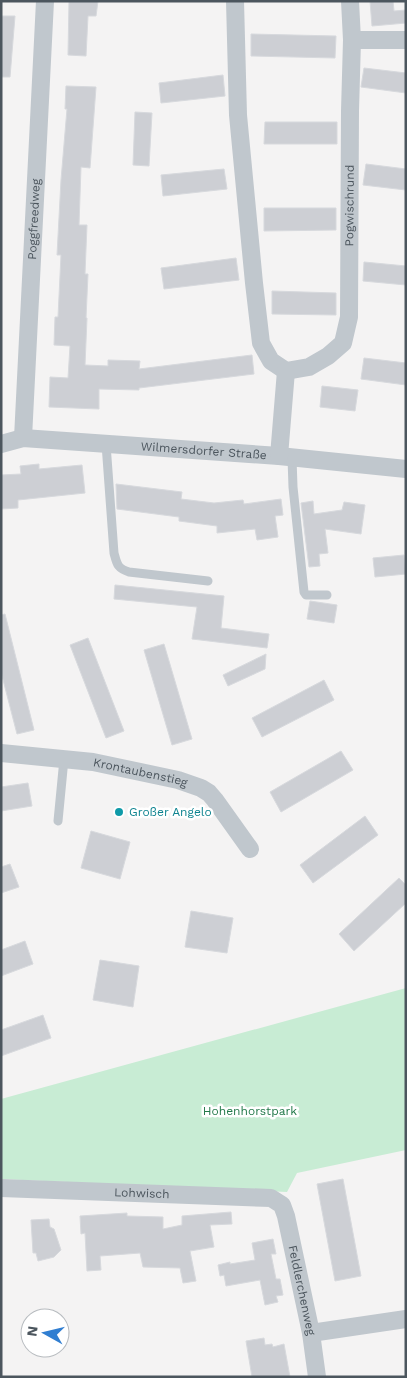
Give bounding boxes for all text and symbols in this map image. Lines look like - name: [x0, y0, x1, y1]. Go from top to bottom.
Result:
- street label: Pogwischrund: [342, 165, 357, 247]
- street label: Poggfreedweg: [25, 178, 43, 260]
- street label: Wilmersdorfer Straße: [140, 439, 267, 462]
- street label: Krontaubenstieg: [92, 755, 190, 790]
- place label: Großer Angelo: [129, 805, 212, 819]
- marker: Großer Angelo: [113, 806, 125, 818]
- park label: Hohenhorstpark: [203, 1104, 297, 1118]
- street label: Lohwisch: [114, 1185, 170, 1201]
- street label: Feldlerchenweg: [285, 1244, 318, 1337]
- north arrow: [20, 1308, 70, 1358]
- text: N: [23, 1325, 41, 1337]

